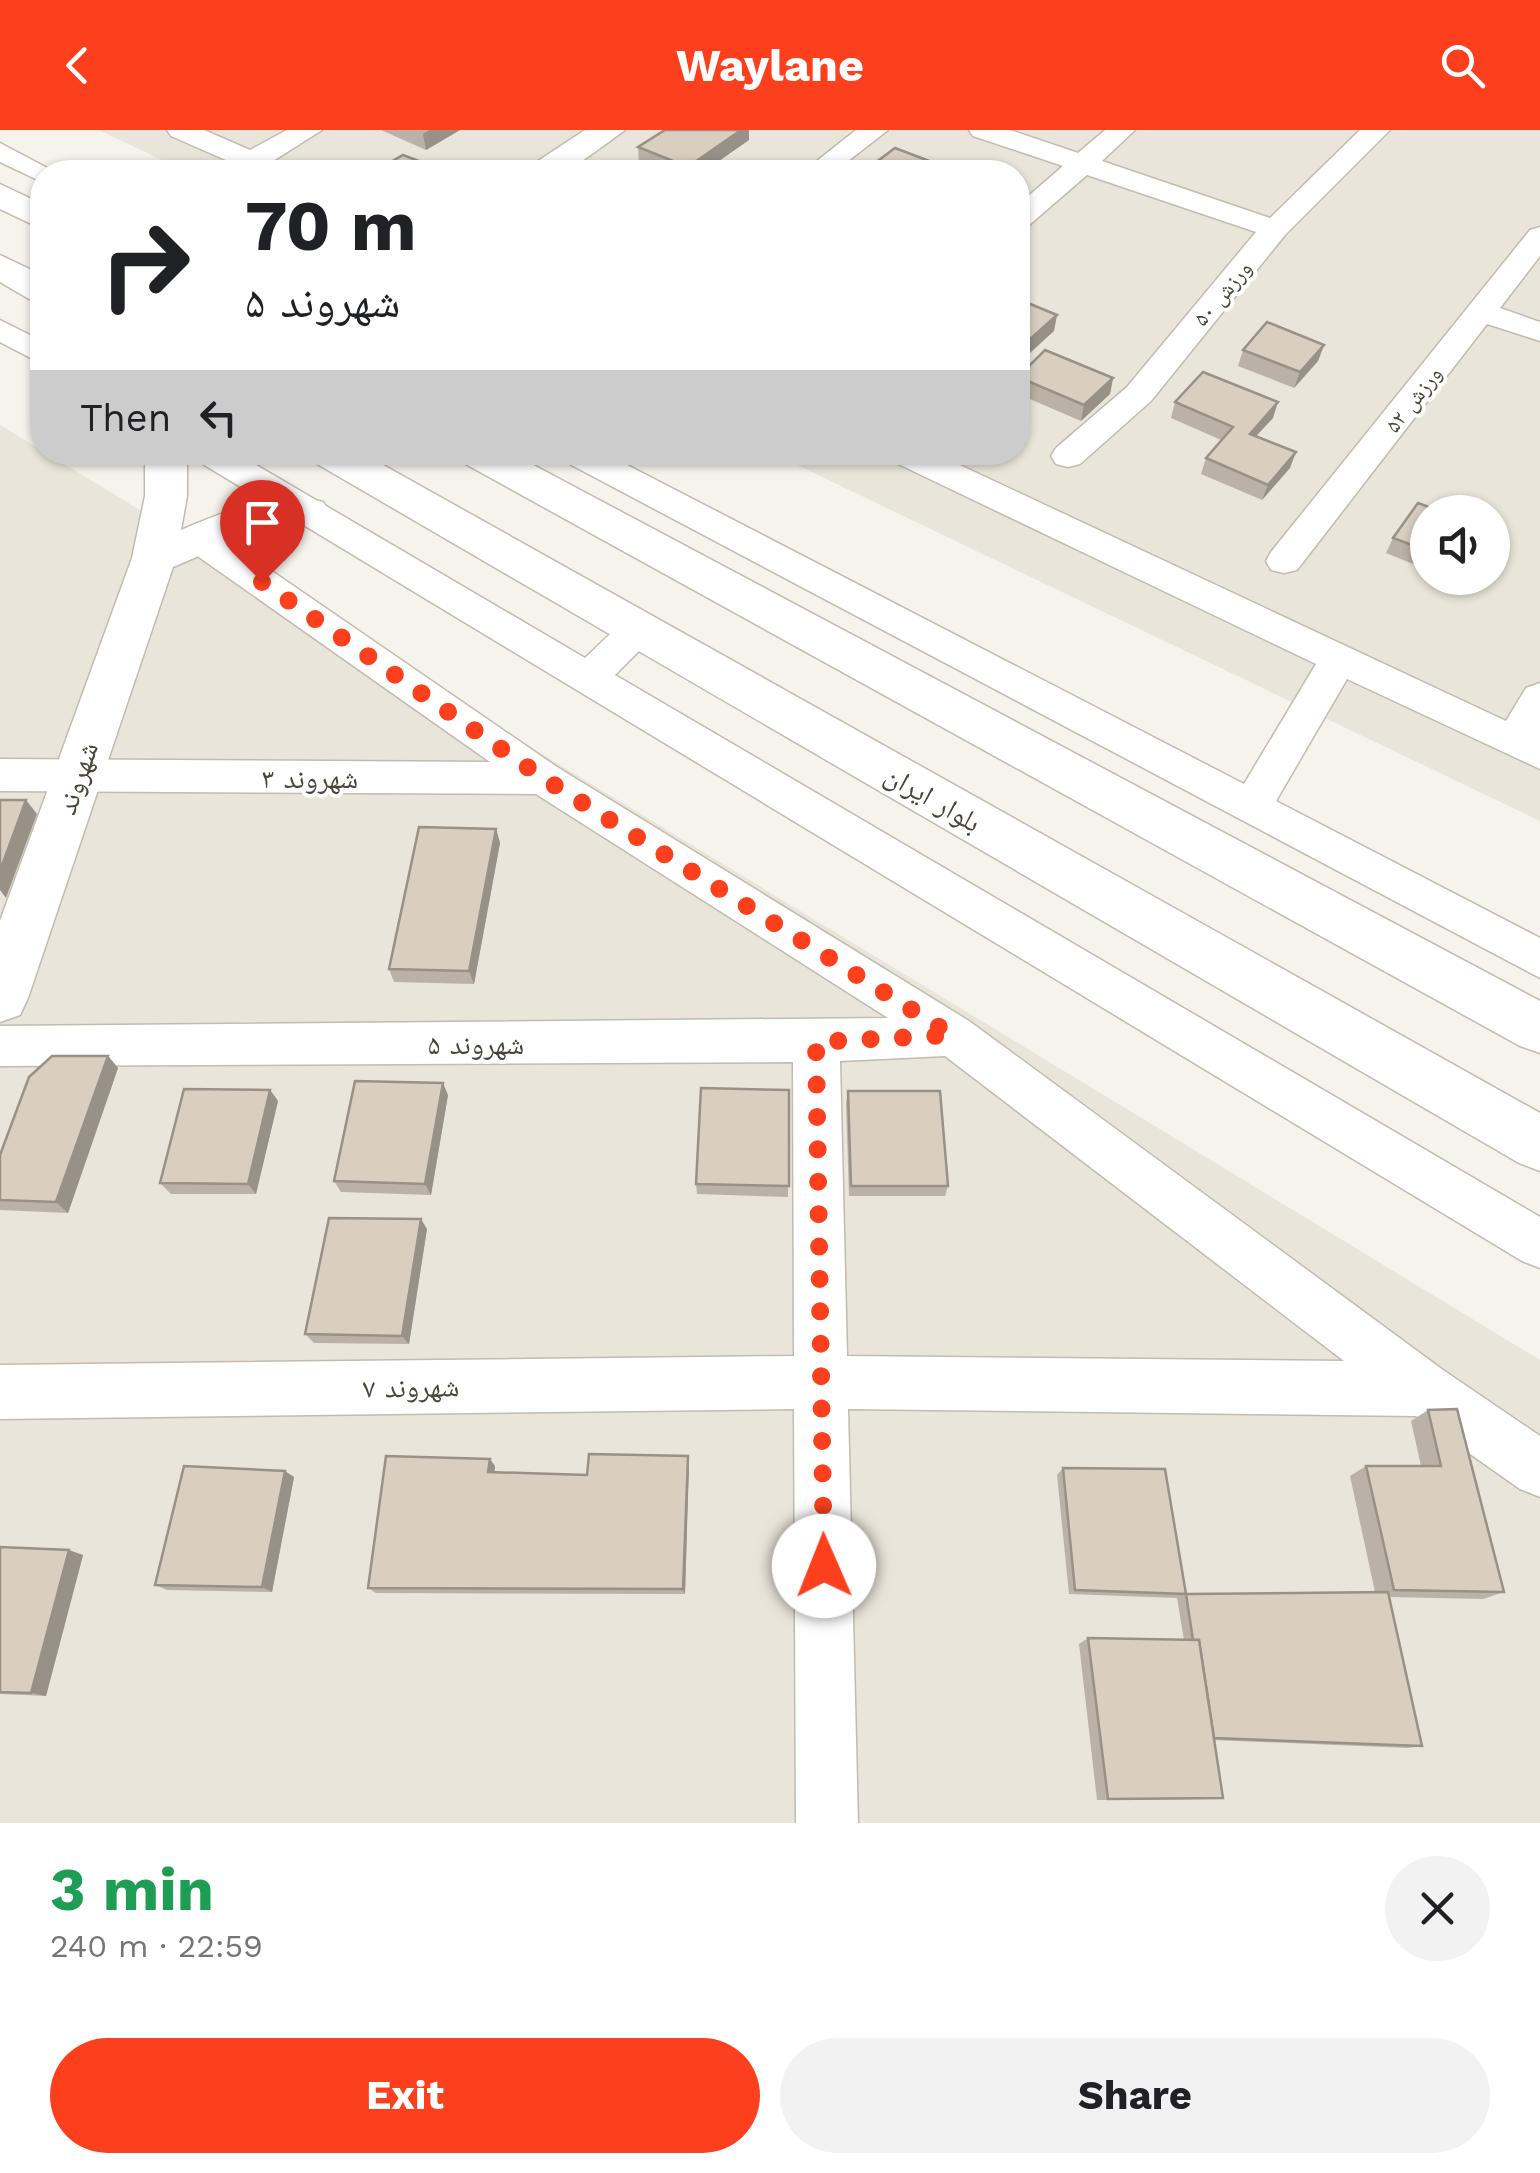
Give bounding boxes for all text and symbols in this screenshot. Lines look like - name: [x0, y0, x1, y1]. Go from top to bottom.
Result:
- icon: back: [50, 38, 105, 93]
- icon: search: [1435, 38, 1490, 93]
- text: Waylane: [676, 39, 864, 92]
- text: 70 m: [245, 185, 417, 267]
- icon: right: [80, 200, 210, 330]
- street label: ورزش ۵٠: [1188, 256, 1257, 331]
- text: شهروند ۵: [245, 275, 400, 328]
- street label: ورزش ۵٢: [1380, 361, 1448, 438]
- icon: left: [191, 390, 246, 445]
- text: Then: [80, 396, 171, 440]
- pin: [220, 480, 305, 583]
- icon: arrive: [235, 495, 290, 550]
- map controls: [1410, 495, 1510, 595]
- button: sound: [1410, 495, 1510, 595]
- street label: شهروند: [50, 738, 105, 819]
- street label: بلوار ایران: [879, 758, 987, 839]
- street label: شهروند ۳: [262, 762, 358, 795]
- street label: شهروند ۵: [428, 1028, 524, 1061]
- street label: شهروند ۷: [362, 1370, 460, 1405]
- position arrow: [772, 1514, 876, 1618]
- text: 3 min: [50, 1854, 214, 1925]
- button: close: [1385, 1856, 1490, 1961]
- text: 240 m · 22:59: [50, 1927, 263, 1965]
- button: Exit: [50, 2038, 760, 2153]
- button: Share: [780, 2038, 1490, 2153]

